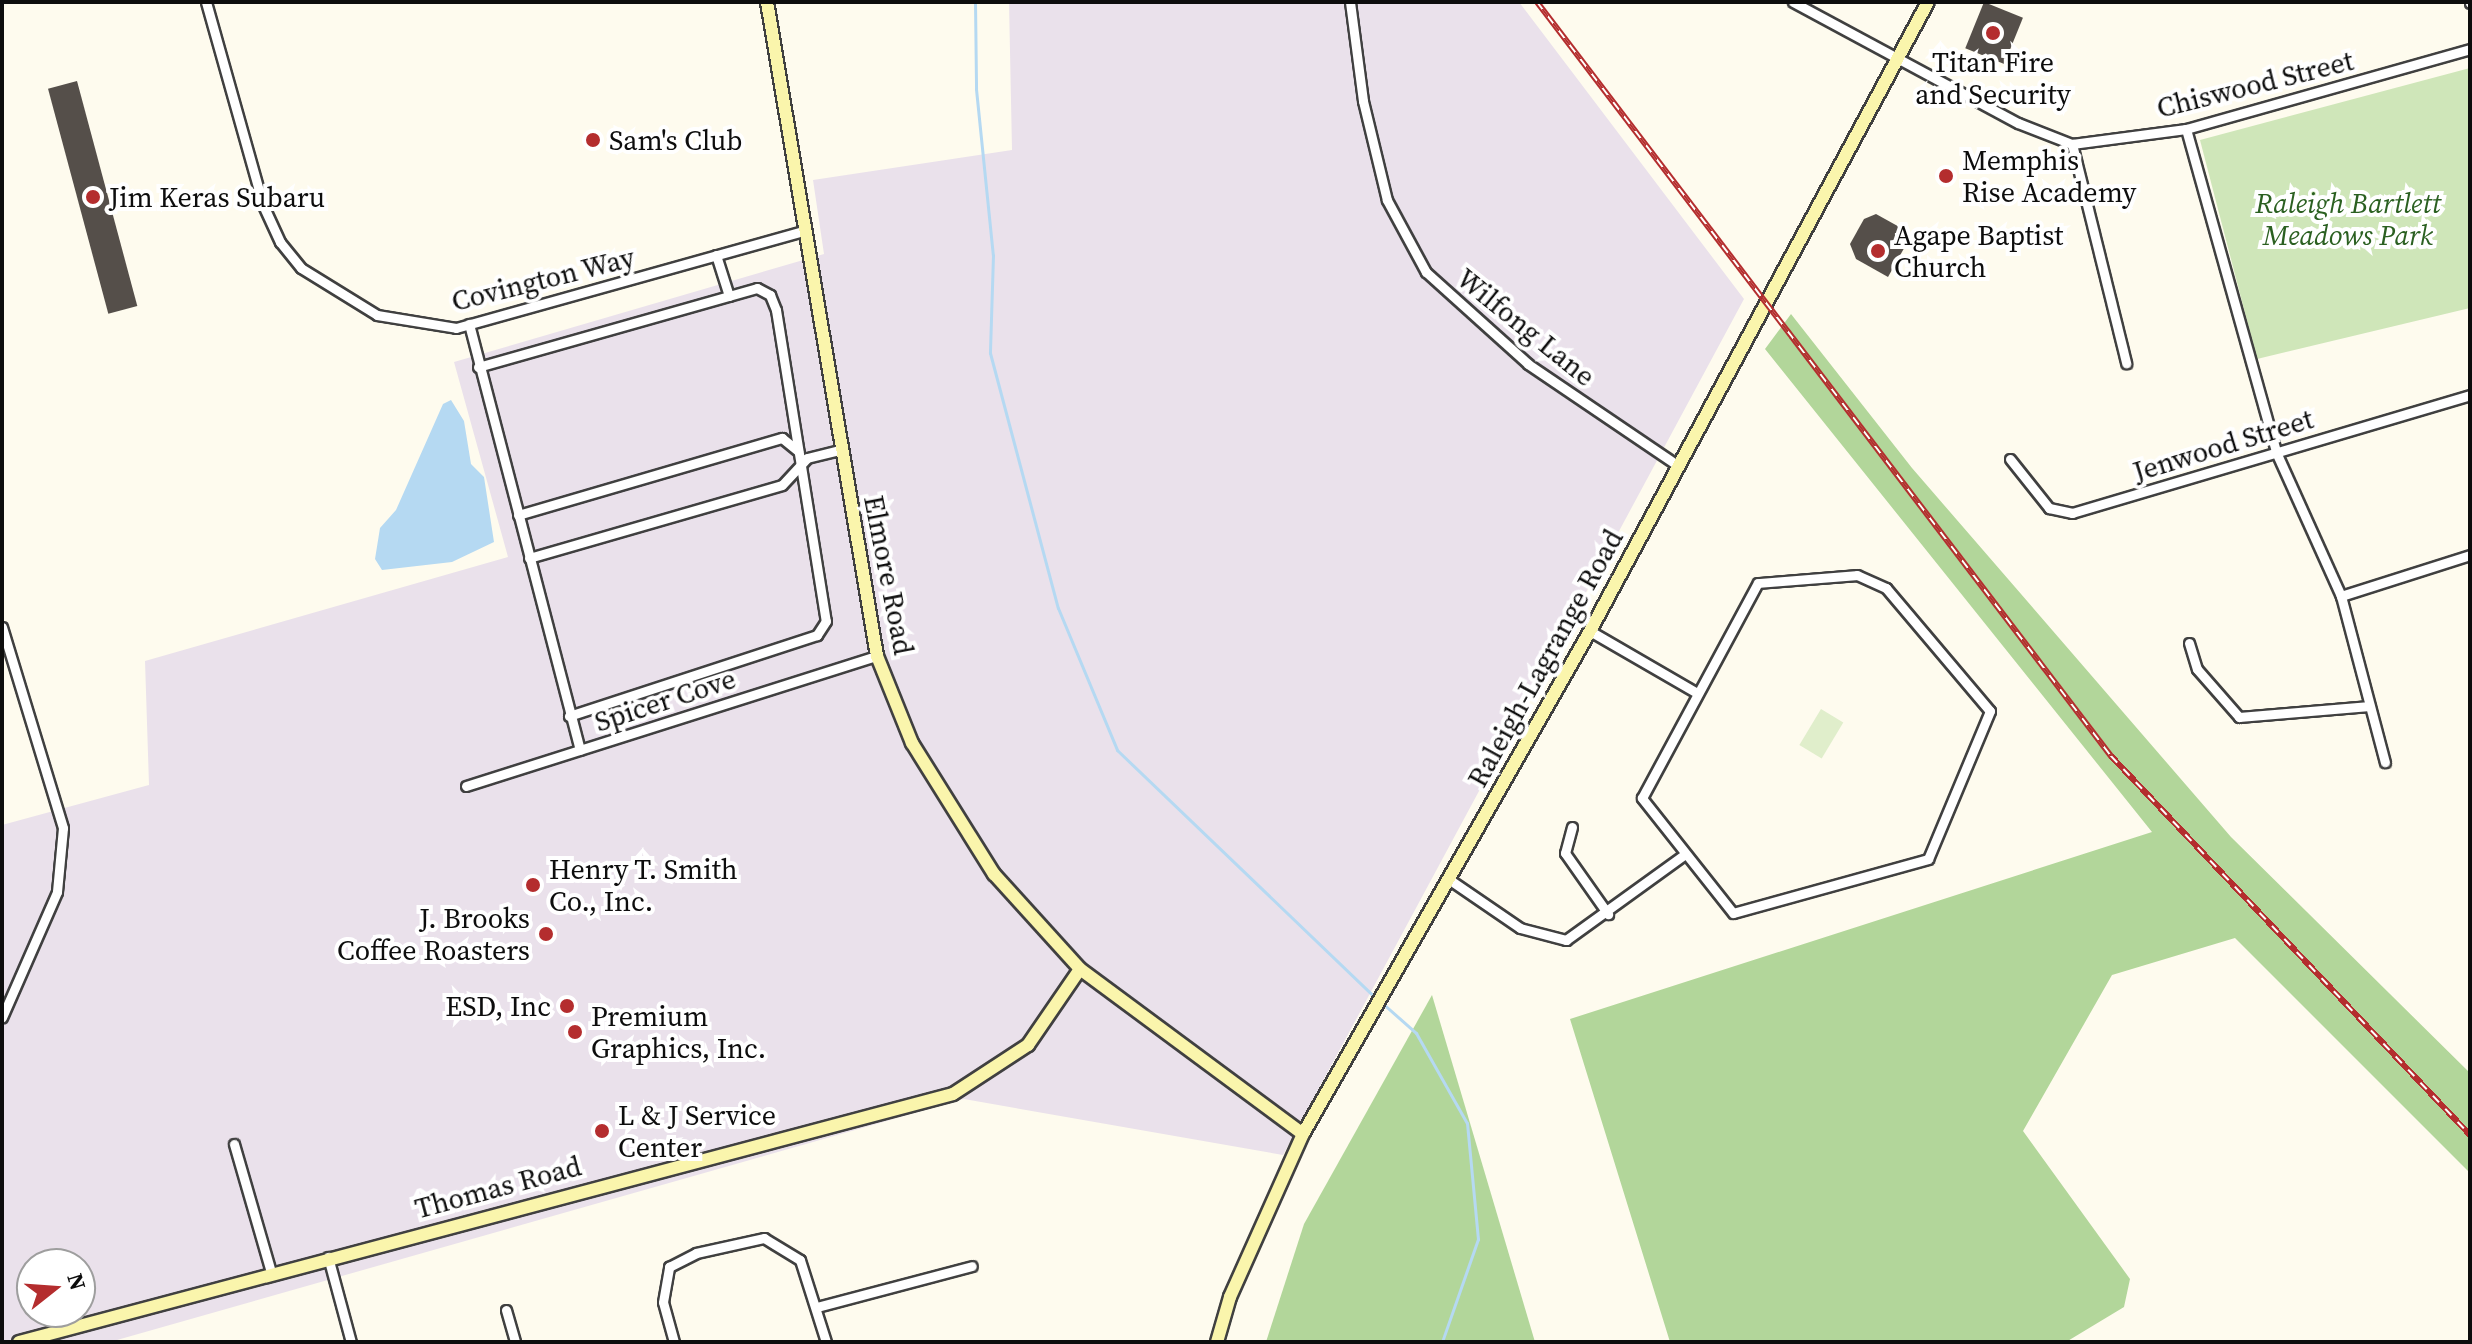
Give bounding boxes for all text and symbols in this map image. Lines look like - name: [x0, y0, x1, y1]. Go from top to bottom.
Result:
- marker: Titan Fire and Security: [1984, 24, 2002, 42]
- street label: Chiswood Street: [2153, 43, 2357, 125]
- place label: Titan Fire and Security: [1915, 45, 2071, 111]
- place label: Sam's Club: [609, 123, 742, 157]
- marker: Sam's Club: [584, 131, 602, 149]
- place label: Memphis Rise Academy: [1962, 143, 2136, 209]
- marker: Memphis Rise Academy: [1937, 167, 1955, 185]
- place label: Jim Keras Subaru: [109, 180, 325, 214]
- park label: Raleigh Bartlett Meadows Park: [2255, 186, 2441, 252]
- marker: Jim Keras Subaru: [84, 188, 102, 206]
- place label: Agape Baptist Church: [1894, 218, 2063, 284]
- street label: Covington Way: [448, 240, 638, 318]
- marker: Agape Baptist Church: [1869, 242, 1887, 260]
- street label: Wilfong Lane: [1450, 261, 1602, 393]
- street label: Jenwood Street: [2129, 402, 2317, 488]
- street label: Elmore Road: [857, 492, 921, 658]
- street label: Raleigh-Lagrange Road: [1460, 523, 1630, 793]
- street label: Spicer Cove: [590, 661, 740, 739]
- place label: Henry T. Smith Co., Inc.: [549, 852, 738, 918]
- marker: Henry T. Smith Co., Inc.: [524, 876, 542, 894]
- place label: J. Brooks Coffee Roasters: [337, 901, 530, 967]
- marker: J. Brooks Coffee Roasters: [537, 925, 555, 943]
- place label: ESD, Inc: [445, 989, 551, 1023]
- marker: ESD, Inc: [558, 997, 576, 1015]
- place label: Premium Graphics, Inc.: [591, 999, 766, 1065]
- marker: Premium Graphics, Inc.: [566, 1023, 584, 1041]
- place label: L & J Service Center: [618, 1098, 776, 1164]
- marker: L & J Service Center: [593, 1122, 611, 1140]
- street label: Thomas Road: [411, 1149, 585, 1225]
- north arrow: [16, 1248, 96, 1328]
- text: N: [60, 1270, 94, 1294]

